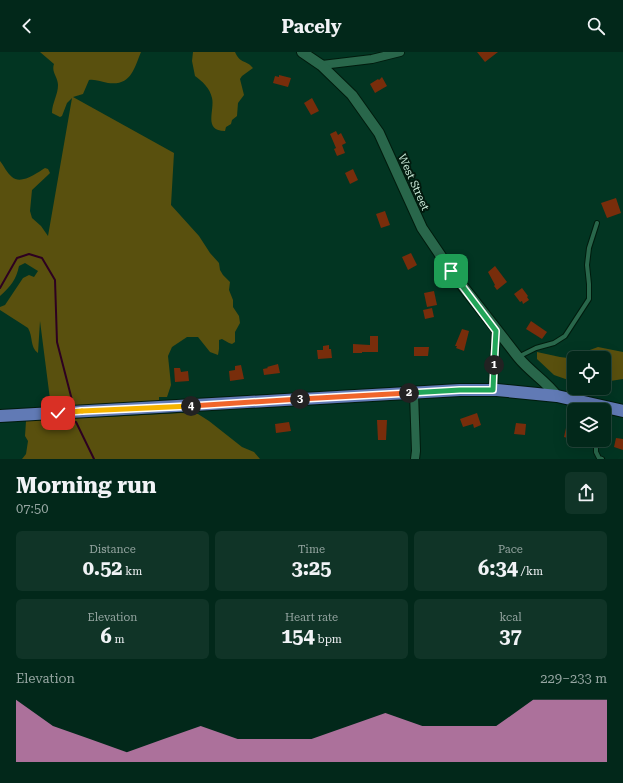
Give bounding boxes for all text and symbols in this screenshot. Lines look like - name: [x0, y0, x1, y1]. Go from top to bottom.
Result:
- icon: back: [16, 15, 38, 37]
- icon: search: [585, 15, 607, 37]
- text: Pacely: [281, 16, 342, 37]
- street label: West Street: [395, 152, 432, 212]
- pin: [434, 254, 468, 288]
- icon: arrive: [440, 260, 462, 282]
- map controls: [567, 351, 611, 447]
- button: locate: [567, 351, 611, 395]
- pin: 1: [484, 355, 504, 375]
- text: 1: [491, 358, 497, 371]
- pin: 2: [399, 383, 419, 403]
- text: 2: [406, 386, 412, 399]
- pin: 3: [290, 389, 310, 409]
- text: 3: [297, 392, 303, 405]
- pin: [41, 396, 75, 430]
- pin: 4: [181, 396, 201, 416]
- text: 4: [188, 399, 194, 412]
- icon: check: [47, 402, 69, 424]
- button: layers: [567, 403, 611, 447]
- button: share: [565, 472, 607, 514]
- text: Morning run: [16, 473, 157, 498]
- text: 07:50: [16, 501, 48, 516]
- text: Distance: [89, 543, 136, 556]
- text: Time: [298, 543, 325, 556]
- text: Pace: [498, 543, 523, 556]
- text: 0.52: [83, 556, 123, 580]
- text: 3:25: [292, 556, 331, 580]
- text: 6:34: [478, 556, 518, 580]
- text: km: [123, 565, 142, 578]
- text: /km: [518, 565, 543, 578]
- text: Elevation: [88, 611, 137, 624]
- text: Heart rate: [285, 611, 338, 624]
- text: kcal: [499, 611, 522, 624]
- text: 6: [100, 624, 112, 648]
- text: 154: [281, 624, 315, 648]
- text: 37: [499, 624, 522, 648]
- text: m: [112, 633, 125, 646]
- text: bpm: [315, 633, 342, 646]
- text: Elevation: [16, 671, 75, 686]
- text: 229–233 m: [540, 671, 607, 686]

